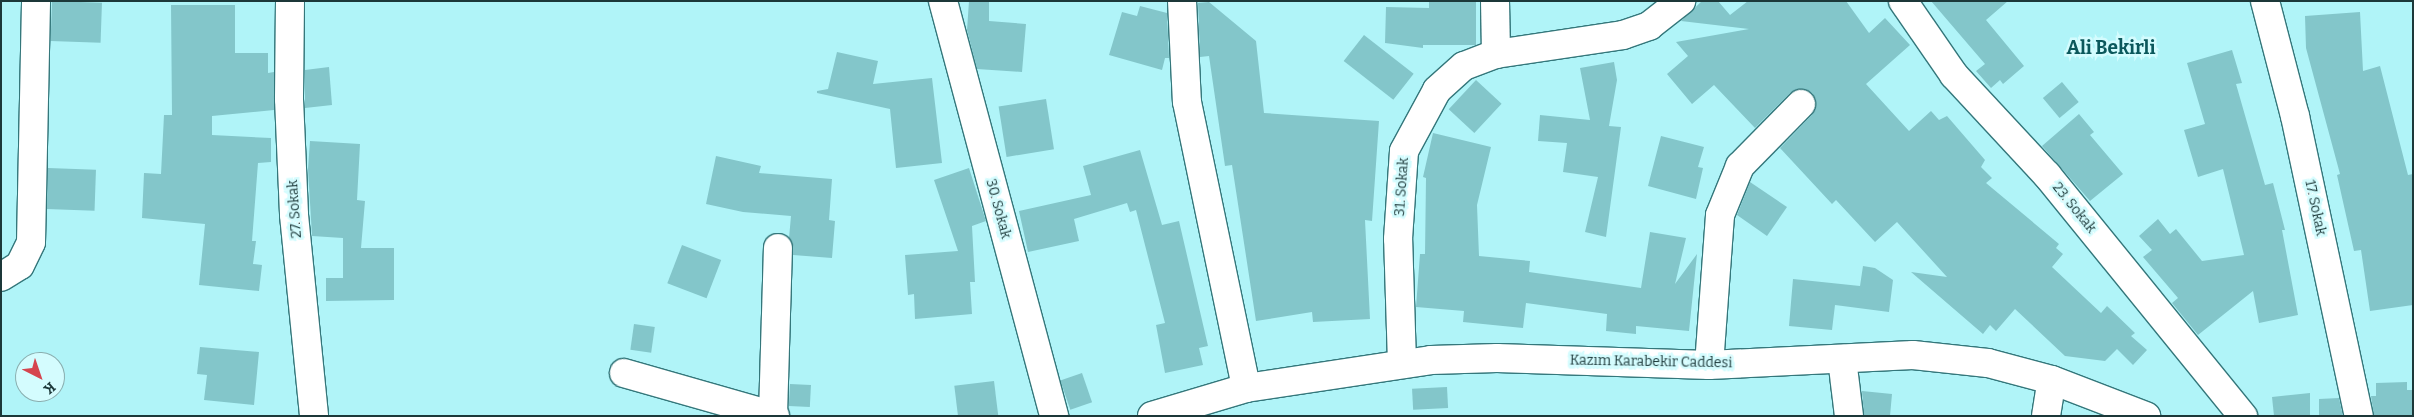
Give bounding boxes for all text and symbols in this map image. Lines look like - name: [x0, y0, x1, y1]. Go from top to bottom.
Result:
- district label: Ali Bekirli: [2066, 37, 2156, 59]
- street label: 31. Sokak: [1392, 157, 1412, 217]
- street label: 30. Sokak: [982, 177, 1014, 241]
- street label: 27. Sokak: [285, 179, 305, 239]
- street label: 23. Sokak: [2049, 179, 2099, 237]
- street label: 17. Sokak: [2301, 179, 2329, 237]
- north arrow: [15, 352, 65, 402]
- street label: Kazım Karabekir Caddesi: [1570, 352, 1732, 372]
- text: K: [40, 378, 59, 398]

